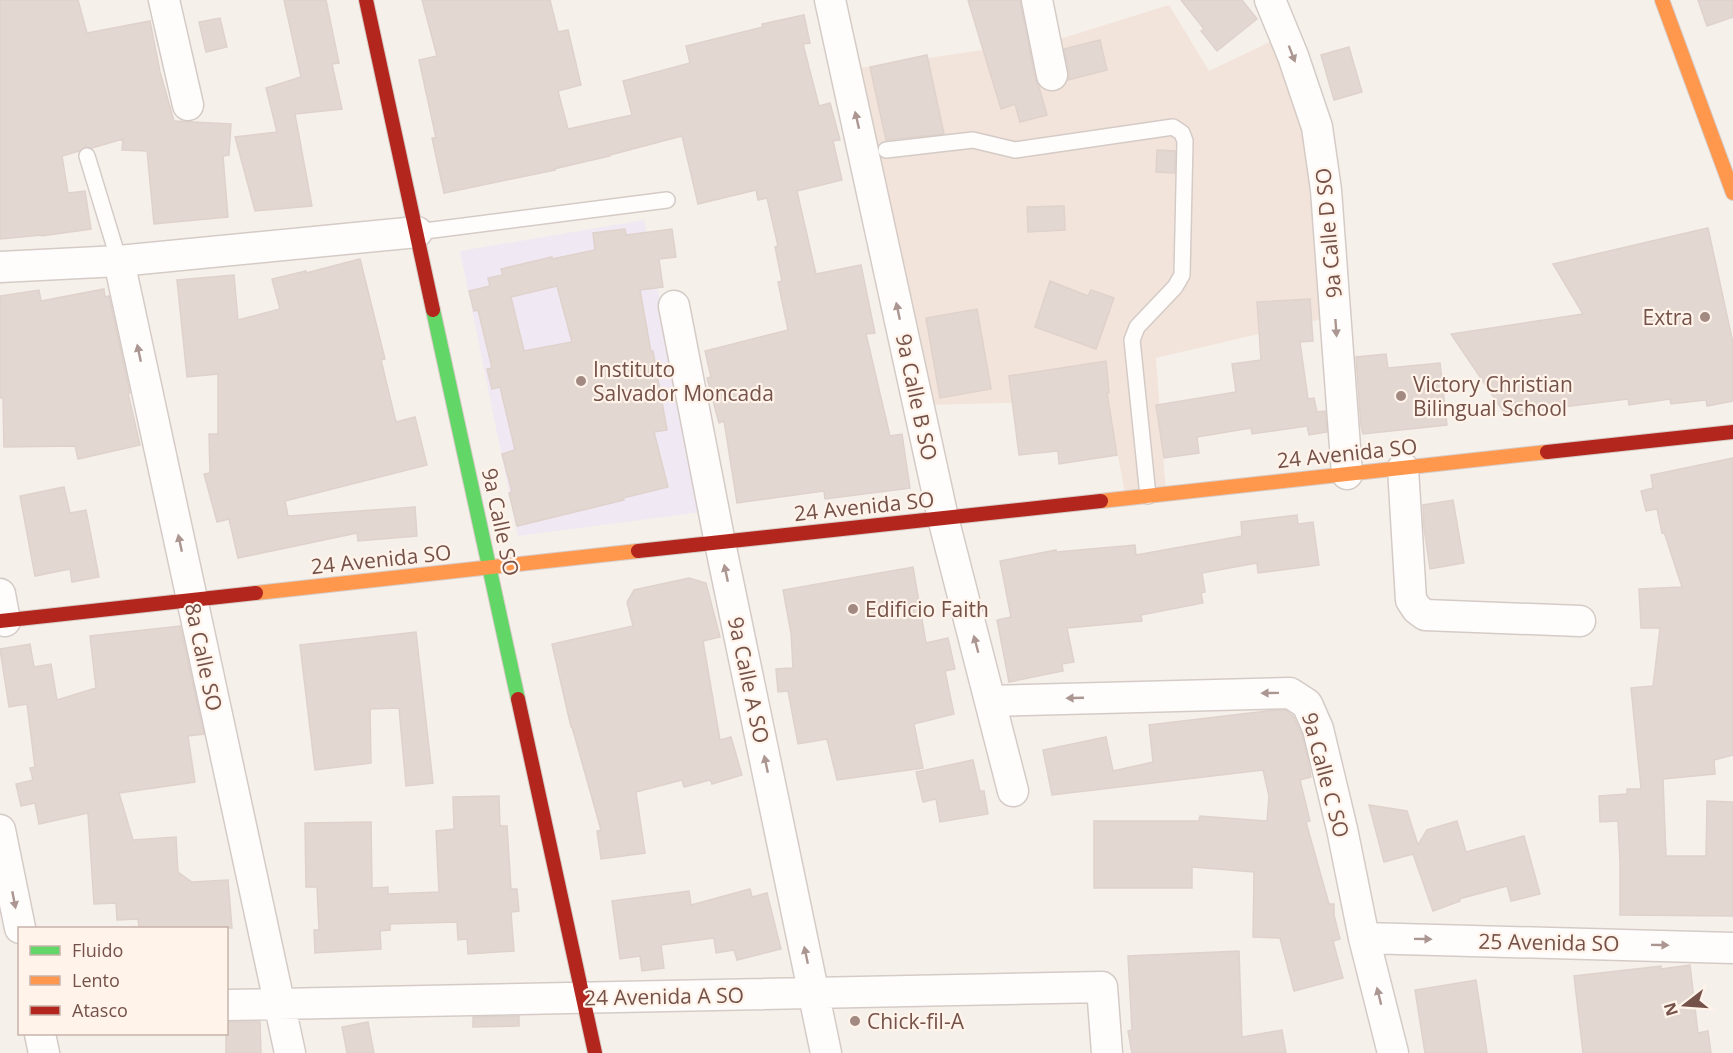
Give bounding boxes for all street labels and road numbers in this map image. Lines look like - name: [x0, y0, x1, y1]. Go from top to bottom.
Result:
- street label: 9a Calle D SO: [1308, 167, 1348, 299]
- street label: 9a Calle B SO: [890, 331, 944, 463]
- street label: 24 Avenida SO: [1275, 432, 1419, 474]
- street label: 9a Calle SO: [476, 465, 526, 579]
- street label: 24 Avenida SO: [792, 485, 936, 527]
- street label: 24 Avenida SO: [309, 538, 453, 580]
- street label: 8a Calle SO: [179, 600, 229, 714]
- street label: 9a Calle A SO: [722, 614, 776, 746]
- street label: 9a Calle C SO: [1296, 709, 1356, 841]
- street label: 25 Avenida SO: [1478, 927, 1620, 957]
- street label: 24 Avenida A SO: [584, 981, 744, 1011]

